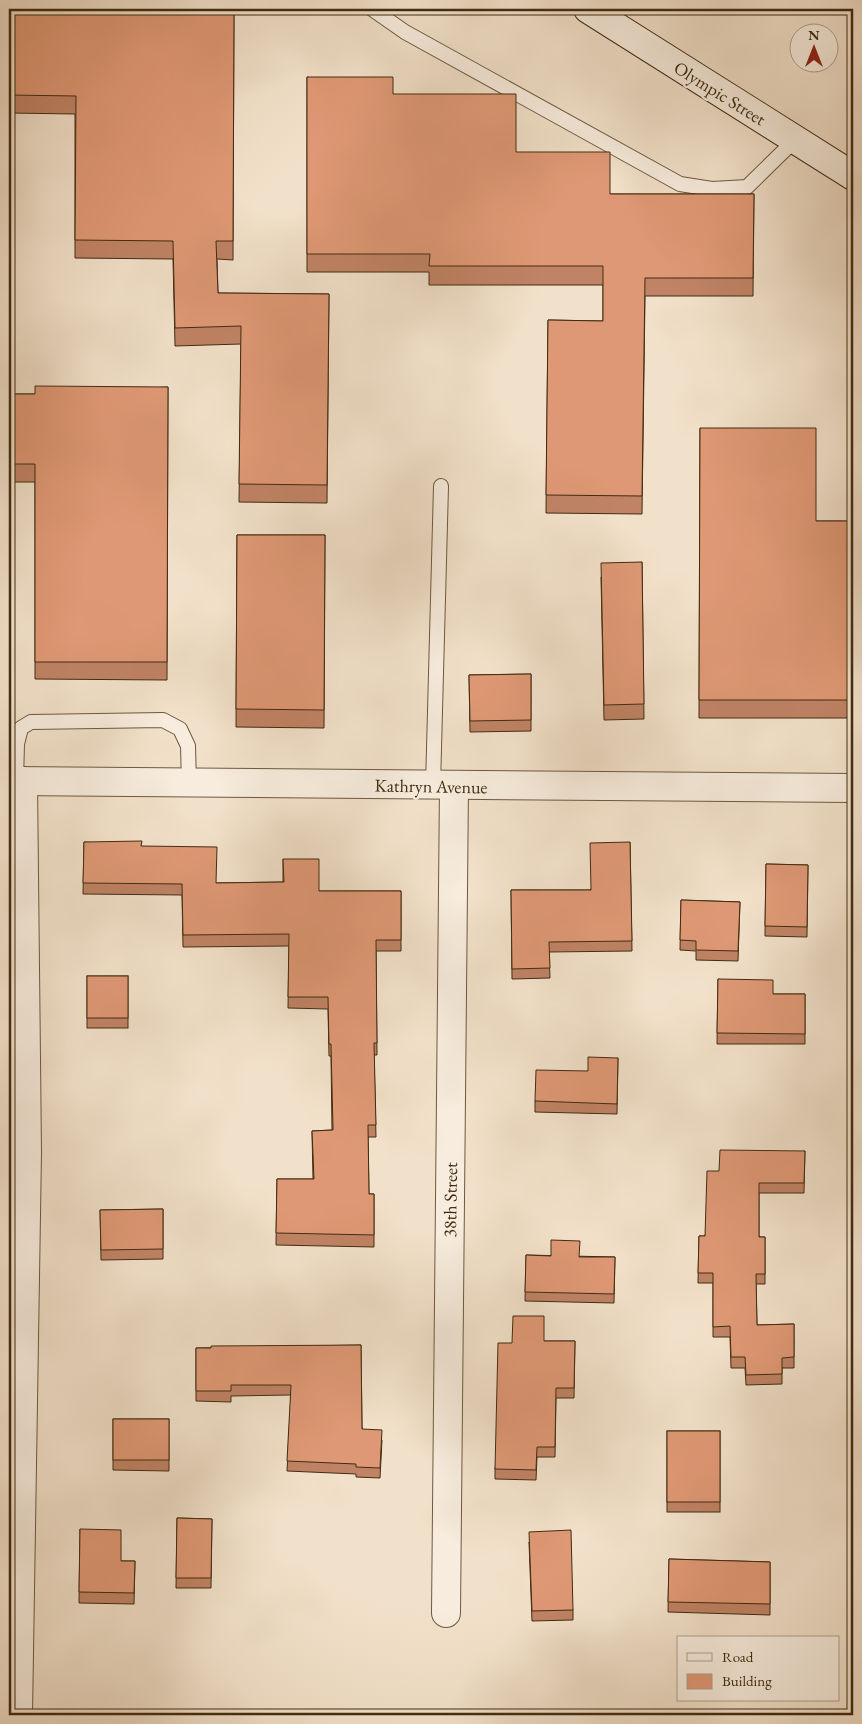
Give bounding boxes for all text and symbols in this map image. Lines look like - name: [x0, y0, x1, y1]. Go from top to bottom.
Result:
- north arrow: [790, 22, 840, 72]
- text: N: [808, 26, 820, 44]
- street label: Olympic Street: [670, 56, 771, 131]
- street label: Kathryn Avenue: [374, 774, 488, 798]
- street label: 38th Street: [438, 1162, 462, 1238]
- legend: [677, 1636, 840, 1702]
- text: Road: [722, 1647, 754, 1666]
- text: Building: [722, 1671, 772, 1690]

